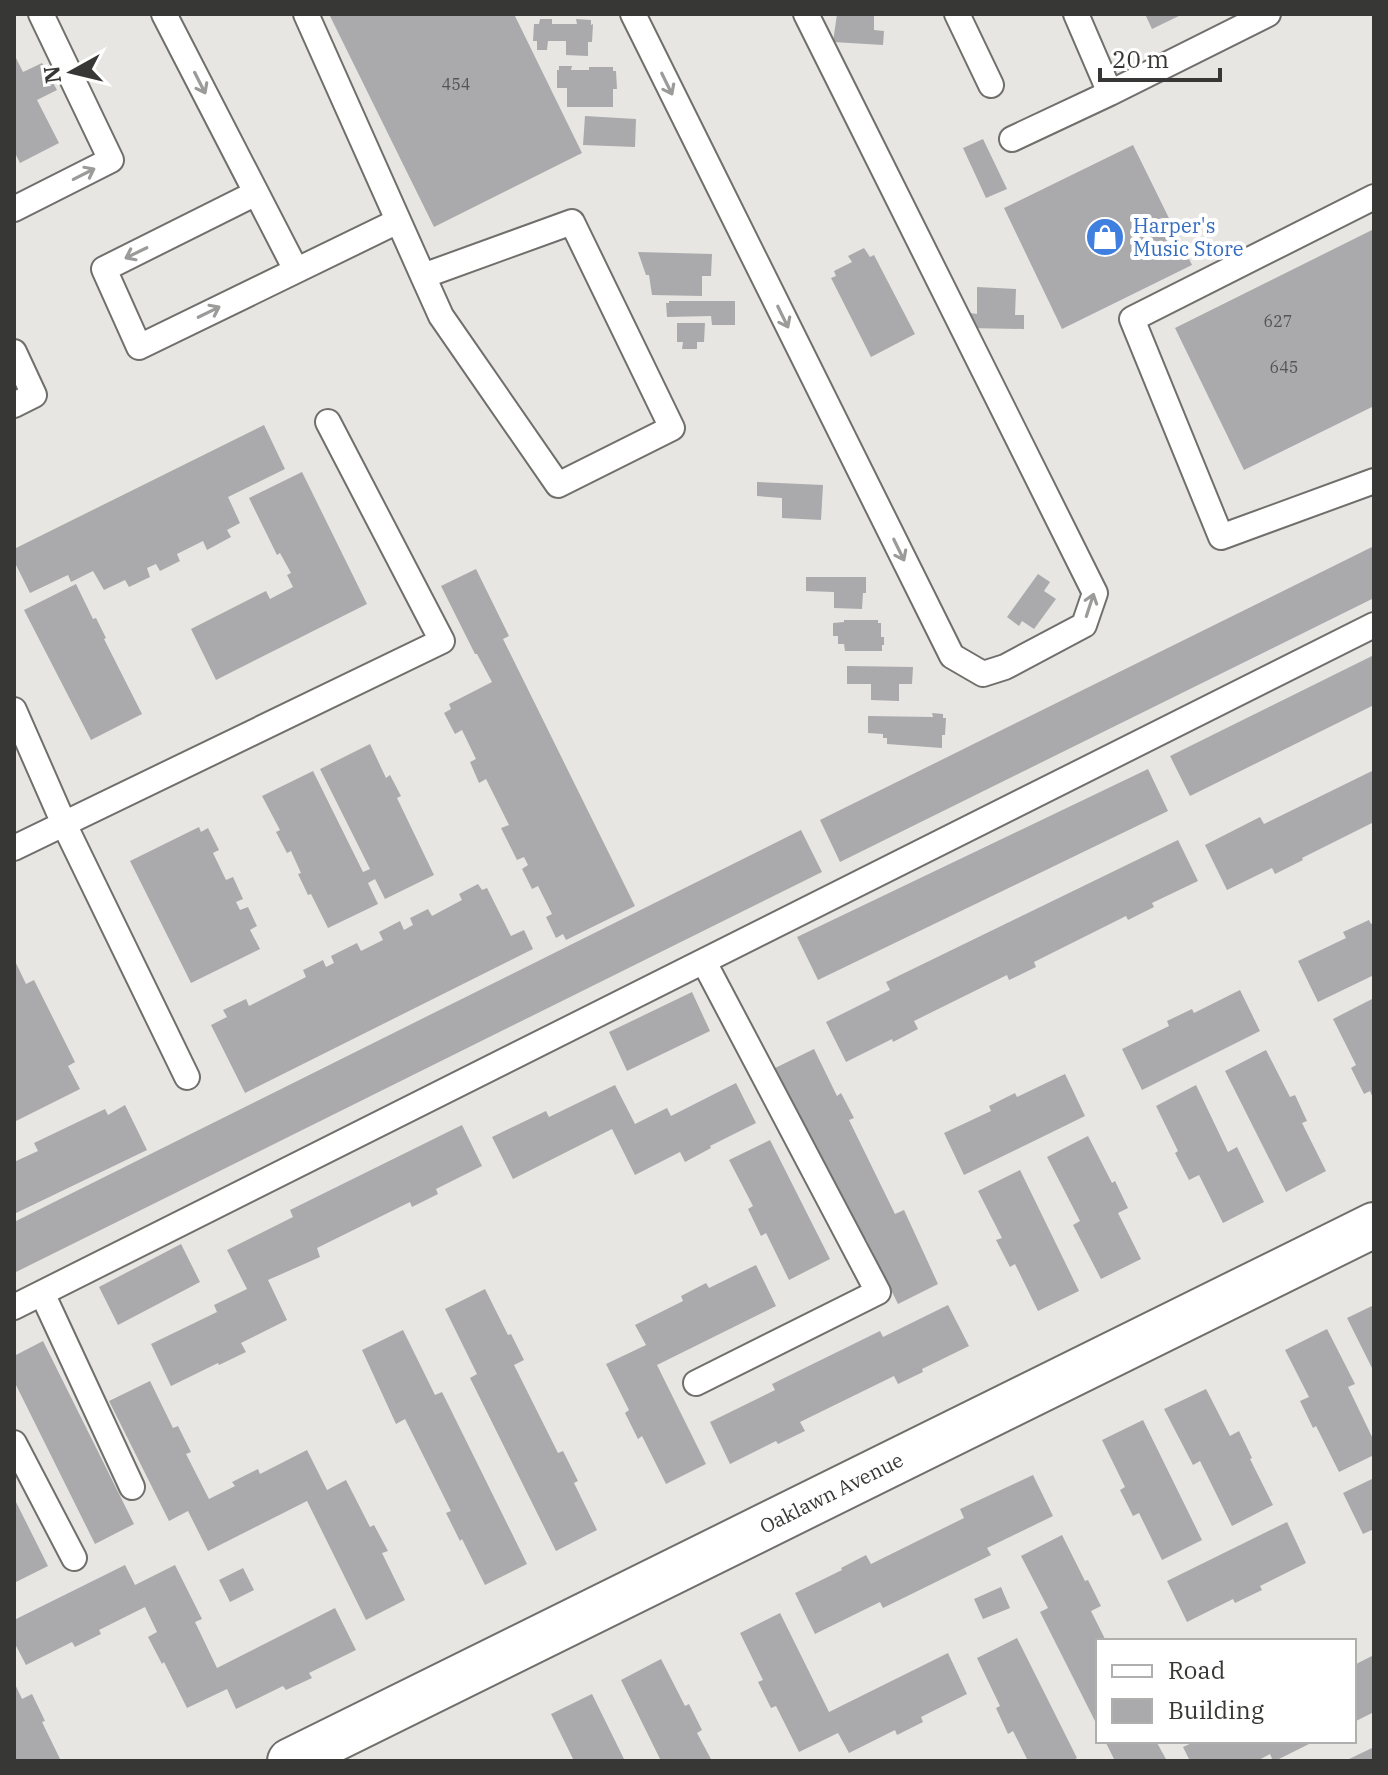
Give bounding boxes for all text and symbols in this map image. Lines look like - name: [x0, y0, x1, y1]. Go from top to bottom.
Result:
- north arrow: [32, 32, 112, 112]
- scale bar: [1100, 32, 1220, 82]
- text: 20 m: [1112, 43, 1169, 75]
- text: N: [36, 64, 67, 85]
- one-way arrow: [192, 71, 208, 95]
- one-way arrow: [660, 71, 676, 95]
- house number: 454: [442, 74, 470, 94]
- one-way arrow: [71, 166, 95, 181]
- place label: Harper's Music Store: [1133, 212, 1244, 262]
- shop icon: Harper's Music Store: [1084, 216, 1126, 258]
- one-way arrow: [125, 246, 149, 261]
- one-way arrow: [197, 304, 221, 319]
- one-way arrow: [776, 304, 791, 328]
- house number: 627: [1264, 311, 1292, 331]
- house number: 645: [1270, 357, 1298, 377]
- one-way arrow: [891, 537, 907, 561]
- one-way arrow: [1084, 593, 1099, 618]
- street label: Oaklawn Avenue: [755, 1446, 908, 1540]
- legend: [1096, 1639, 1356, 1743]
- text: Road: [1168, 1654, 1225, 1686]
- text: Building: [1168, 1694, 1264, 1726]

